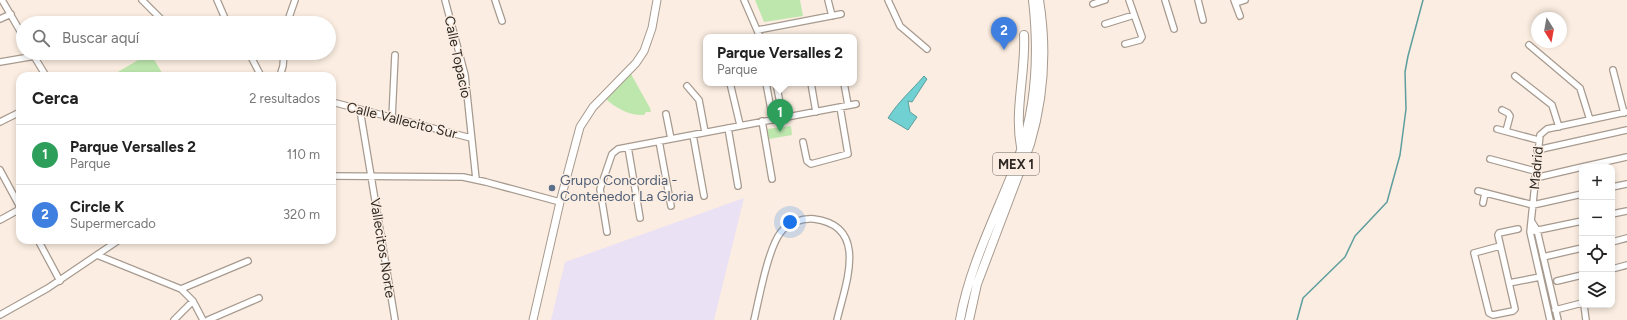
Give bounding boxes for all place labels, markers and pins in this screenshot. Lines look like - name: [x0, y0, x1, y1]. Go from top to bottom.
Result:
- pin: 2: [991, 17, 1017, 50]
- pin: 1: [767, 99, 793, 132]
- place label: Grupo Concordia - Contenedor La Gloria: [560, 172, 694, 205]
- marker: Grupo Concordia - Contenedor La Gloria: [547, 183, 557, 193]

